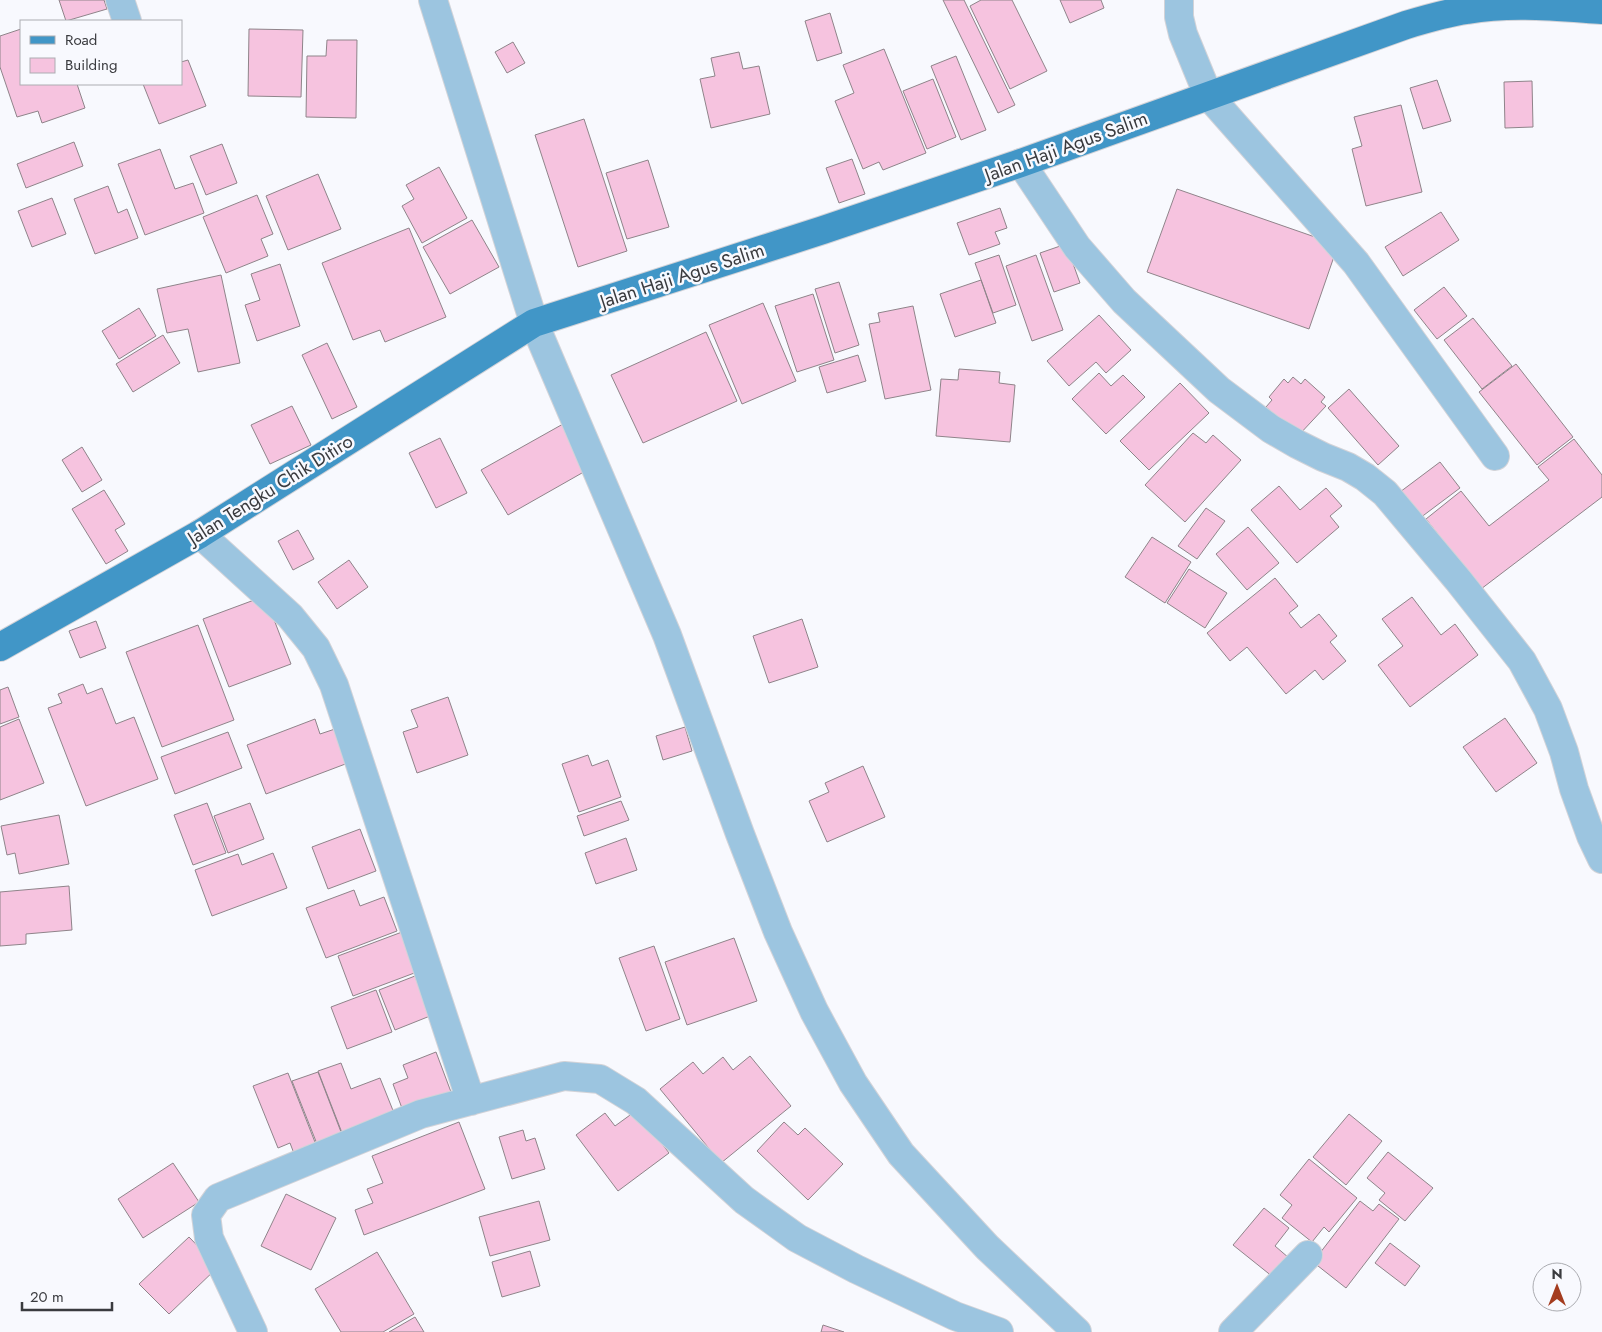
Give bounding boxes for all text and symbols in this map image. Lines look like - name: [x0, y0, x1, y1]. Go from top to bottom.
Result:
- legend: [20, 20, 182, 85]
- text: Road: [65, 29, 97, 51]
- text: Building: [65, 54, 117, 76]
- street label: Jalan Haji Agus Salim: [978, 104, 1151, 189]
- street label: Jalan Haji Agus Salim: [594, 236, 768, 316]
- street label: Jalan Tengku Chik Ditiro: [180, 428, 358, 553]
- north arrow: [1532, 1262, 1582, 1312]
- text: N: [1551, 1264, 1563, 1284]
- scale bar: [22, 1280, 112, 1312]
- text: 20 m: [30, 1286, 64, 1308]

